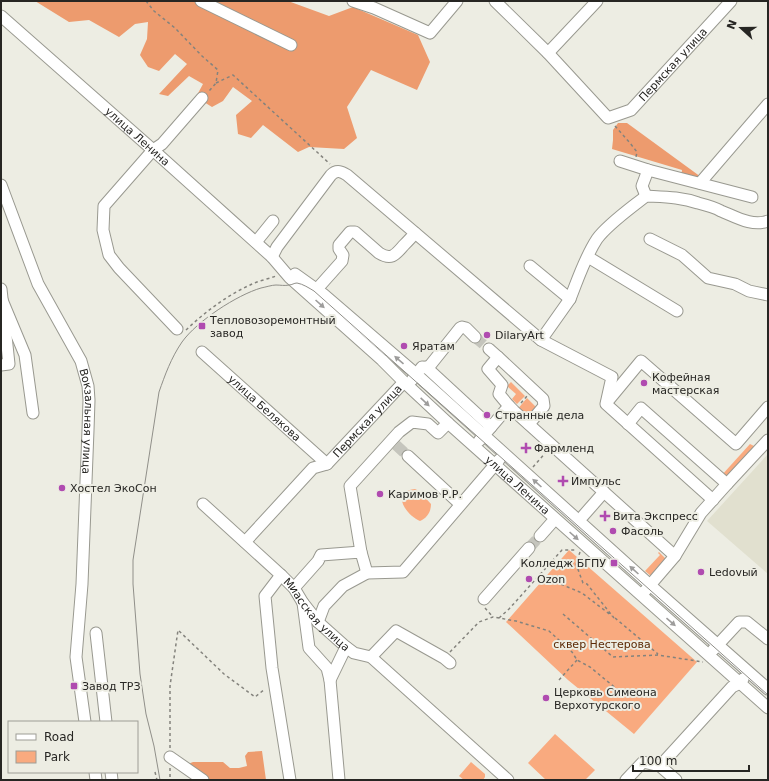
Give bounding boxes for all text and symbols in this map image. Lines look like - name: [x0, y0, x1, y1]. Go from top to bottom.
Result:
- north arrow: [721, 8, 761, 48]
- text: N: [724, 18, 740, 31]
- street label: Пермская улица: [636, 25, 710, 104]
- street label: улица Ленина: [103, 104, 172, 168]
- one-way arrow: [315, 299, 325, 309]
- place label: Тепловозоремонтный завод: [209, 314, 336, 340]
- marker: Тепловозоремонтный завод: [197, 321, 207, 331]
- place label: DilaryArt: [495, 329, 544, 342]
- marker: DilaryArt: [482, 330, 492, 340]
- place label: Яратам: [412, 340, 455, 353]
- marker: Яратам: [399, 341, 409, 351]
- one-way arrow: [393, 355, 404, 364]
- street label: Вокзальная улица: [77, 367, 96, 474]
- place label: Кофейная мастерская: [652, 371, 719, 397]
- street label: улица Белякова: [226, 372, 304, 444]
- marker: Кофейная мастерская: [639, 378, 649, 388]
- street label: Пермская улица: [330, 382, 405, 460]
- one-way arrow: [421, 397, 430, 406]
- place label: Странные дела: [495, 409, 584, 422]
- marker: Странные дела: [482, 410, 492, 420]
- place label: Фармленд: [534, 442, 594, 455]
- marker: Фармленд: [521, 443, 531, 453]
- street label: улица Ленина: [483, 453, 552, 517]
- place label: Импульс: [571, 475, 621, 488]
- marker: Импульс: [558, 476, 568, 486]
- one-way arrow: [532, 479, 543, 488]
- place label: Хостел ЭкоСон: [70, 482, 157, 495]
- marker: Хостел ЭкоСон: [57, 483, 67, 493]
- place label: Каримов Р.Р.: [388, 488, 462, 501]
- marker: Каримов Р.Р.: [375, 489, 385, 499]
- place label: Вита Экспресс: [613, 510, 698, 523]
- marker: Вита Экспресс: [600, 511, 610, 521]
- place label: Фасоль: [621, 525, 664, 538]
- marker: Фасоль: [608, 526, 618, 536]
- one-way arrow: [569, 531, 579, 540]
- place label: Колледж БГПУ: [520, 557, 606, 570]
- marker: Колледж БГПУ: [609, 558, 619, 568]
- one-way arrow: [629, 566, 639, 575]
- place label: Ledovый: [709, 566, 758, 579]
- marker: Ledovый: [696, 567, 706, 577]
- place label: Ozon: [537, 573, 565, 586]
- marker: Ozon: [524, 574, 534, 584]
- street label: Миасская улица: [281, 575, 353, 654]
- one-way arrow: [666, 618, 677, 627]
- park label: сквер Нестерова: [553, 638, 651, 651]
- place label: Завод ТРЗ: [82, 680, 141, 693]
- marker: Завод ТРЗ: [69, 681, 79, 691]
- place label: Церковь Симеона Верхотурского: [554, 686, 657, 712]
- marker: Церковь Симеона Верхотурского: [541, 693, 551, 703]
- legend: [8, 721, 138, 773]
- text: Road: [44, 730, 74, 744]
- scale bar: [633, 747, 749, 773]
- text: Park: [44, 750, 70, 764]
- text: 100 m: [639, 754, 677, 768]

